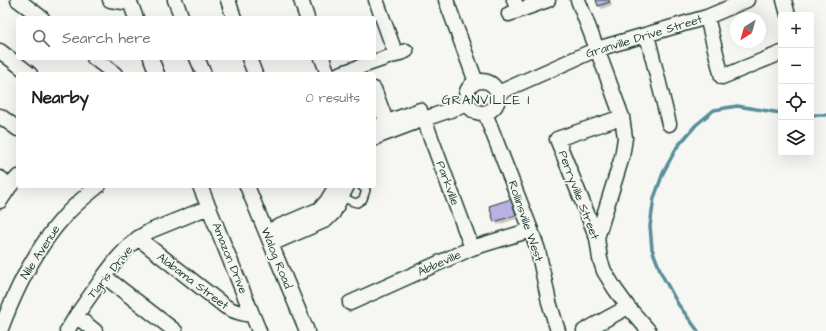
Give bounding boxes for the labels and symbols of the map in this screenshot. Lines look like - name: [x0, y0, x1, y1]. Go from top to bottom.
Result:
- street label: Granville Drive Street: [584, 11, 705, 62]
- north arrow: [730, 12, 766, 48]
- district label: GRANVILLE I: [442, 91, 530, 109]
- street label: Perryville Street: [553, 148, 603, 243]
- street label: Parkville: [432, 159, 464, 208]
- street label: Rollinsville West: [504, 178, 547, 264]
- street label: Amazon Drive: [208, 220, 252, 297]
- street label: Nile Avenue: [17, 221, 65, 283]
- street label: Walog Road: [256, 225, 297, 292]
- street label: Tigris Drive: [84, 242, 138, 303]
- street label: Abbeville: [415, 246, 464, 281]
- street label: Alabama Street: [153, 249, 232, 314]

